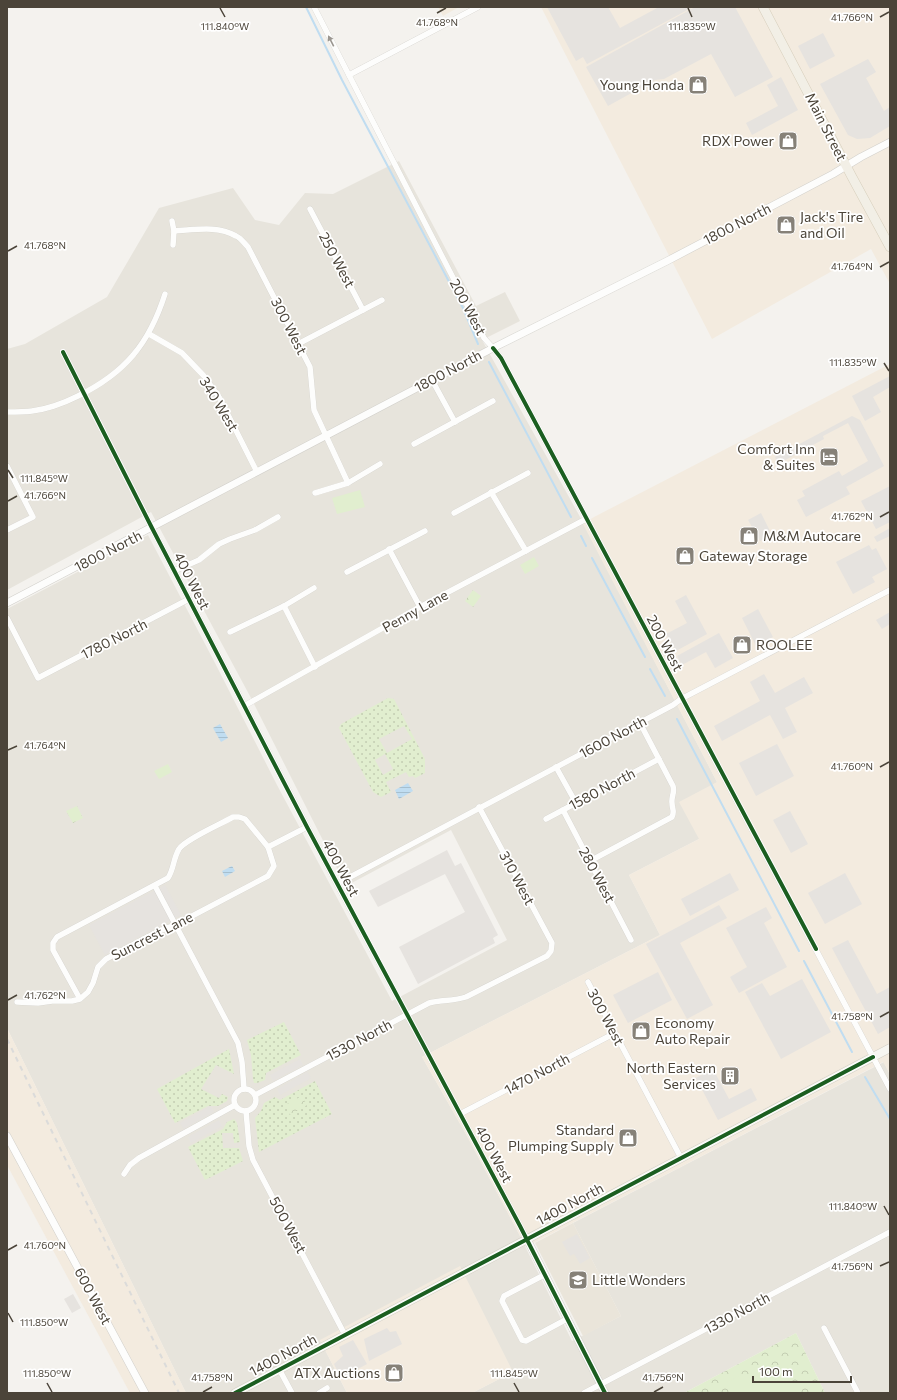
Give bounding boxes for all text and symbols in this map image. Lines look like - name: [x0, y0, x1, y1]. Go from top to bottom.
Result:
- text: 41.766°N: [831, 11, 873, 23]
- text: 41.768°N: [416, 16, 458, 28]
- text: 111.840°W: [201, 20, 249, 32]
- text: 111.835°W: [668, 20, 716, 32]
- one-way arrow: [328, 35, 334, 47]
- shop icon: Young Honda: [687, 74, 709, 96]
- place label: Young Honda: [599, 76, 684, 93]
- street label: Main Street: [802, 90, 851, 164]
- shop icon: RDX Power: [777, 130, 799, 152]
- place label: RDX Power: [702, 132, 774, 149]
- street label: 1800 North: [700, 199, 773, 248]
- place label: Jack's Tire and Oil: [800, 208, 863, 241]
- shop icon: Jack's Tire and Oil: [775, 214, 797, 236]
- street label: 250 West: [316, 229, 359, 291]
- text: 41.768°N: [24, 239, 66, 251]
- text: 41.764°N: [831, 260, 873, 272]
- street label: 200 West: [447, 276, 490, 338]
- street label: 300 West: [268, 294, 311, 357]
- street label: 1800 North: [411, 346, 484, 395]
- text: 111.835°W: [829, 356, 877, 368]
- street label: 340 West: [196, 373, 243, 434]
- place label: Comfort Inn & Suites: [737, 440, 815, 473]
- hotel icon: Comfort Inn & Suites: [818, 446, 840, 468]
- text: 111.845°W: [20, 472, 68, 484]
- text: 41.766°N: [24, 489, 66, 501]
- text: 41.762°N: [831, 510, 873, 522]
- shop icon: M&M Autocare: [738, 525, 760, 547]
- street label: 1800 North: [71, 526, 144, 575]
- place label: M&M Autocare: [763, 527, 861, 544]
- shop icon: Gateway Storage: [674, 545, 696, 567]
- place label: Gateway Storage: [699, 547, 807, 564]
- street label: 400 West: [171, 549, 214, 613]
- street label: Penny Lane: [379, 586, 451, 636]
- street label: 200 West: [644, 612, 687, 674]
- street label: 1780 North: [78, 615, 150, 662]
- shop icon: ROOLEE: [731, 634, 753, 656]
- place label: ROOLEE: [756, 636, 813, 653]
- street label: 1600 North: [576, 712, 649, 761]
- text: 41.764°N: [24, 739, 66, 751]
- text: 41.760°N: [831, 760, 873, 772]
- street label: 1580 North: [566, 764, 638, 813]
- street label: 400 West: [319, 836, 364, 899]
- street label: 280 West: [576, 844, 619, 906]
- street label: 310 West: [496, 848, 539, 908]
- street label: Suncrest Lane: [108, 908, 195, 963]
- street label: 300 West: [584, 986, 629, 1048]
- text: 41.762°N: [24, 989, 66, 1001]
- text: 41.758°N: [831, 1010, 873, 1022]
- place label: Economy Auto Repair: [655, 1014, 731, 1047]
- street label: 1530 North: [323, 1015, 395, 1064]
- shop icon: Economy Auto Repair: [630, 1020, 652, 1042]
- street label: 1470 North: [501, 1049, 572, 1098]
- place label: North Eastern Services: [626, 1059, 716, 1092]
- building icon: North Eastern Services: [719, 1065, 741, 1087]
- place label: Standard Plumping Supply: [508, 1121, 614, 1154]
- street label: 400 West: [472, 1122, 517, 1185]
- shop icon: Standard Plumping Supply: [617, 1127, 639, 1149]
- street label: 1400 North: [533, 1179, 606, 1228]
- street label: 500 West: [266, 1194, 311, 1256]
- text: 111.840°W: [829, 1200, 877, 1212]
- text: 41.760°N: [24, 1239, 66, 1251]
- text: 41.756°N: [831, 1260, 873, 1272]
- street label: 600 West: [71, 1264, 116, 1327]
- school or university icon: Little Wonders: [567, 1269, 589, 1291]
- place label: Little Wonders: [592, 1271, 686, 1288]
- street label: 1330 North: [701, 1288, 773, 1337]
- text: 111.850°W: [20, 1316, 68, 1328]
- street label: 1400 North: [246, 1330, 319, 1379]
- scale bar: [753, 1358, 851, 1384]
- shop icon: ATX Auctions: [383, 1362, 405, 1384]
- place label: ATX Auctions: [294, 1364, 380, 1381]
- text: 100 m: [759, 1364, 793, 1378]
- text: 111.850°W: [23, 1367, 71, 1379]
- text: 111.845°W: [490, 1367, 538, 1379]
- text: 41.758°N: [191, 1371, 233, 1383]
- text: 41.756°N: [642, 1371, 684, 1383]

